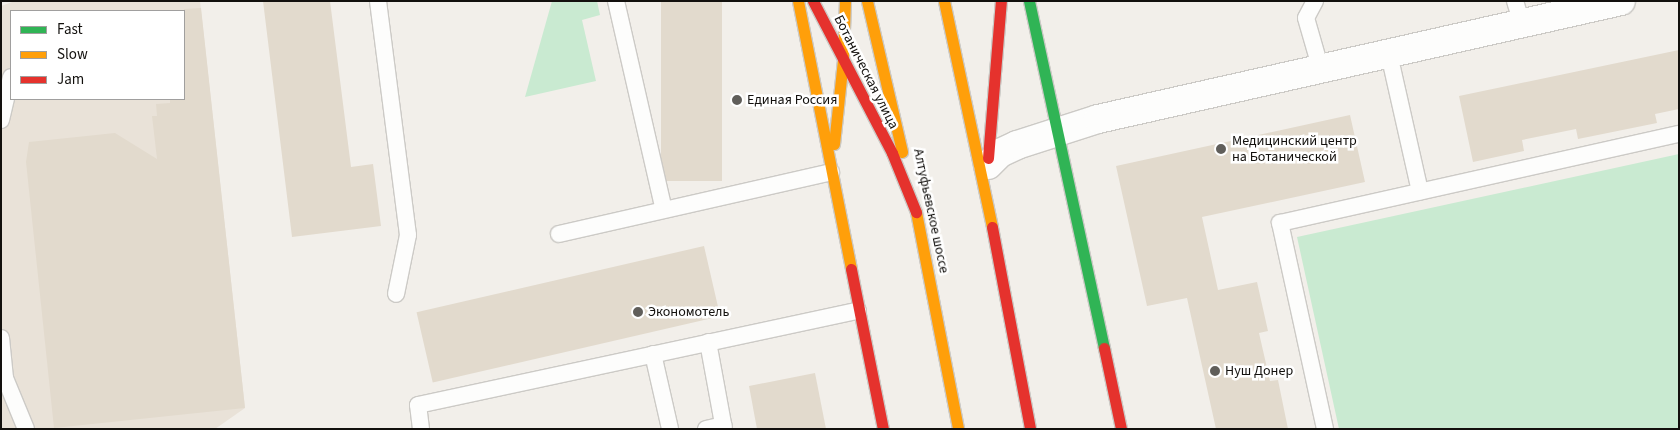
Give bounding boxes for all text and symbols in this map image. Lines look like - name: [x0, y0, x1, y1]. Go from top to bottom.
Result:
- legend: [10, 10, 185, 100]
- street label: Ботаническая улица: [830, 12, 902, 132]
- text: Fast: [57, 19, 83, 40]
- text: Slow: [57, 44, 88, 65]
- text: Jam: [57, 69, 84, 90]
- place label: Единая Россия: [747, 92, 837, 108]
- marker: Единая Россия: [731, 94, 743, 106]
- place label: Медицинский центр на Ботанической: [1232, 133, 1357, 166]
- marker: Медицинский центр на Ботанической: [1214, 142, 1228, 156]
- street label: Алтуфьевское шоссе: [910, 147, 952, 275]
- place label: Экономотель: [648, 304, 729, 320]
- marker: Экономотель: [632, 306, 644, 318]
- place label: Нуш Донер: [1225, 363, 1293, 379]
- marker: Нуш Донер: [1209, 365, 1221, 377]

